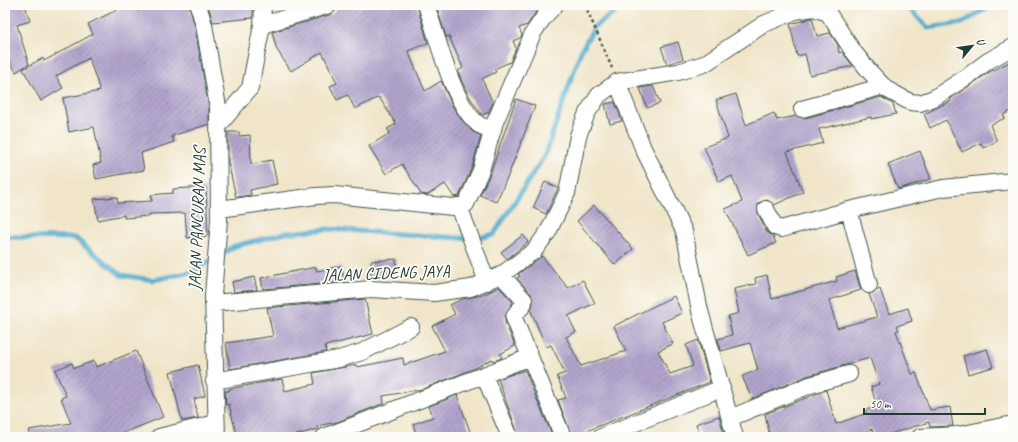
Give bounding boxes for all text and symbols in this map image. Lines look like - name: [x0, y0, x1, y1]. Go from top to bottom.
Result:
- north arrow: [952, 26, 992, 66]
- text: U: [973, 35, 989, 49]
- street label: JALAN PANCURAN MAS: [184, 143, 210, 292]
- street label: JALAN CIDENG JAYA: [321, 260, 451, 286]
- scale bar: [864, 390, 985, 416]
- text: 50 m: [870, 396, 892, 412]

